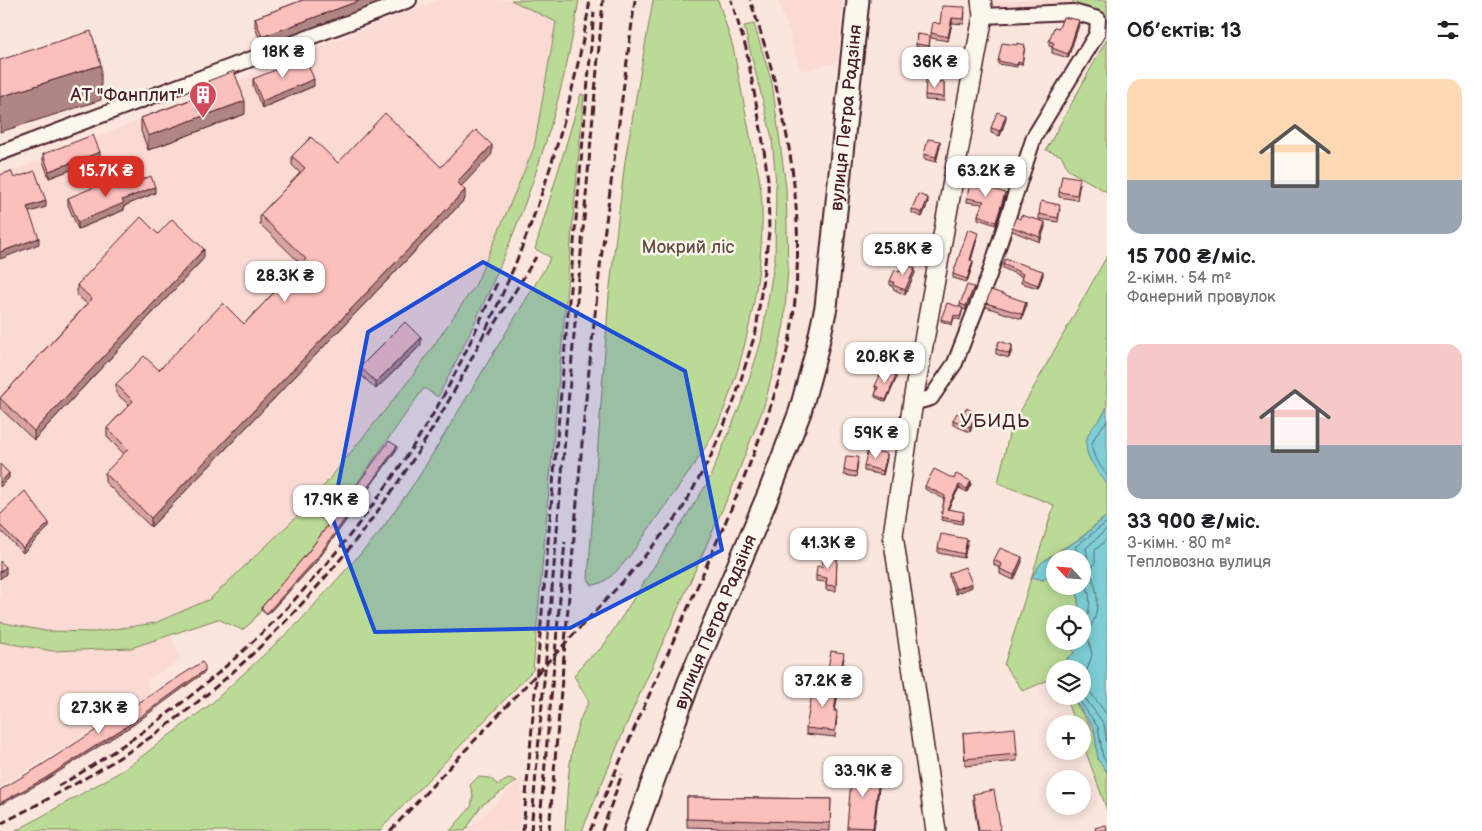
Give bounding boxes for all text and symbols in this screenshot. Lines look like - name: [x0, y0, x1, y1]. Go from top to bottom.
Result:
- icon: filters: [1434, 16, 1462, 44]
- text: Об’єктів: 13: [1127, 18, 1242, 43]
- street label: вулиця Петра Радзіня: [826, 23, 866, 212]
- pin: 18K ₴: [248, 36, 318, 79]
- text: 18K ₴: [262, 43, 304, 62]
- pin: 36K ₴: [900, 46, 970, 89]
- text: 36K ₴: [913, 53, 957, 72]
- building icon: АТ "Фанплит": [188, 80, 218, 119]
- place label: АТ "Фанплит": [70, 85, 184, 106]
- icon: home: [1250, 111, 1340, 201]
- pin: 15.7K ₴: [60, 156, 152, 198]
- pin: 63.2K ₴: [940, 156, 1032, 198]
- text: 15.7K ₴: [79, 162, 133, 181]
- text: 63.2K ₴: [957, 162, 1015, 181]
- pin: 25.8K ₴: [857, 234, 949, 276]
- park label: Мокрий ліс: [642, 237, 735, 258]
- text: 25.8K ₴: [874, 240, 932, 259]
- text: 15 700 ₴/міс.: [1127, 244, 1256, 269]
- pin: 28.3K ₴: [239, 260, 331, 303]
- text: 28.3K ₴: [256, 267, 314, 286]
- text: 2-кімн. · 54 m²: [1127, 269, 1231, 288]
- text: Фанерний провулок: [1127, 288, 1276, 307]
- pin: 20.8K ₴: [839, 342, 931, 384]
- text: 20.8K ₴: [856, 348, 914, 367]
- icon: home: [1250, 376, 1340, 466]
- district label: УБИДЬ: [960, 410, 1030, 433]
- pin: 59K ₴: [841, 418, 911, 460]
- text: 59K ₴: [854, 424, 898, 443]
- pin: 17.9K ₴: [285, 484, 377, 527]
- text: 17.9K ₴: [304, 491, 358, 510]
- text: 33 900 ₴/міс.: [1127, 509, 1260, 534]
- pin: 41.3K ₴: [782, 528, 874, 570]
- street label: вулиця Петра Радзіня: [670, 531, 761, 712]
- text: 41.3K ₴: [801, 534, 855, 553]
- text: 3-кімн. · 80 m²: [1127, 534, 1232, 553]
- north arrow: [1046, 550, 1091, 595]
- map controls: [1046, 550, 1091, 815]
- text: Тепловозна вулиця: [1127, 553, 1271, 572]
- button: locate: [1046, 605, 1091, 650]
- button: layers: [1046, 660, 1091, 705]
- pin: 37.2K ₴: [777, 666, 869, 708]
- text: 37.2K ₴: [794, 672, 852, 691]
- pin: 27.3K ₴: [53, 692, 145, 735]
- text: 27.3K ₴: [71, 699, 127, 718]
- button: +: [1046, 715, 1091, 760]
- pin: 33.9K ₴: [817, 756, 909, 798]
- text: 33.9K ₴: [834, 762, 892, 781]
- button: −: [1046, 770, 1091, 815]

